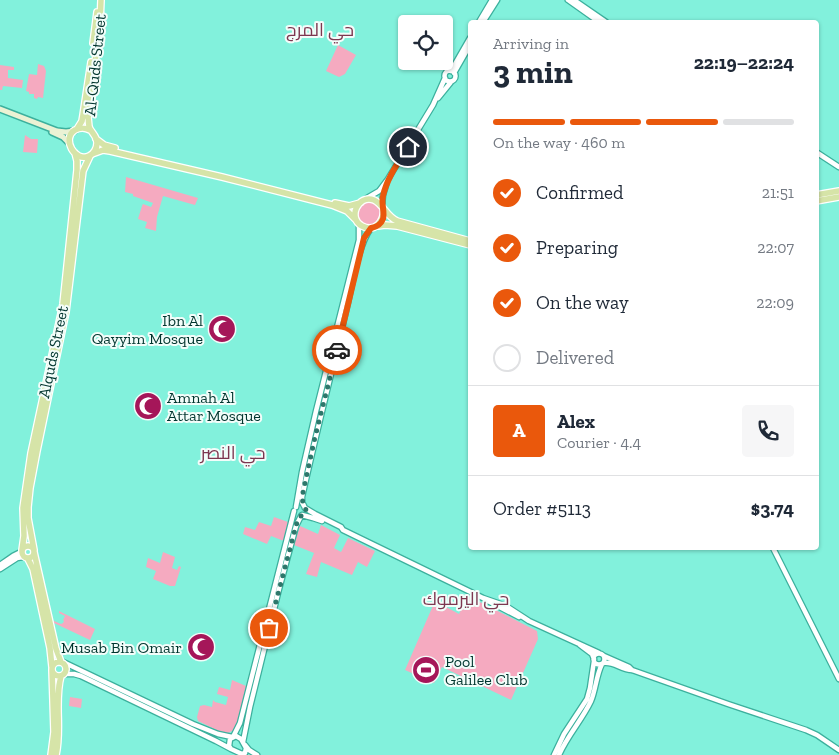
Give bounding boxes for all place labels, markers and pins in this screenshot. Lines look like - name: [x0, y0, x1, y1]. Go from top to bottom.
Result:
- pin: [387, 126, 429, 168]
- place label: Ibn Al Qayyim Mosque: [92, 311, 203, 348]
- mosque icon: Ibn Al Qayyim Mosque: [207, 314, 237, 344]
- place label: Amnah Al Attar Mosque: [167, 388, 261, 425]
- mosque icon: Amnah Al Attar Mosque: [133, 391, 163, 421]
- pin: [248, 607, 290, 649]
- mosque icon: Musab Bin Omair: [186, 632, 216, 662]
- place label: Musab Bin Omair: [61, 638, 182, 657]
- place label: Pool Galilee Club: [445, 652, 528, 689]
- sports icon: Pool Galilee Club: [411, 655, 441, 685]

